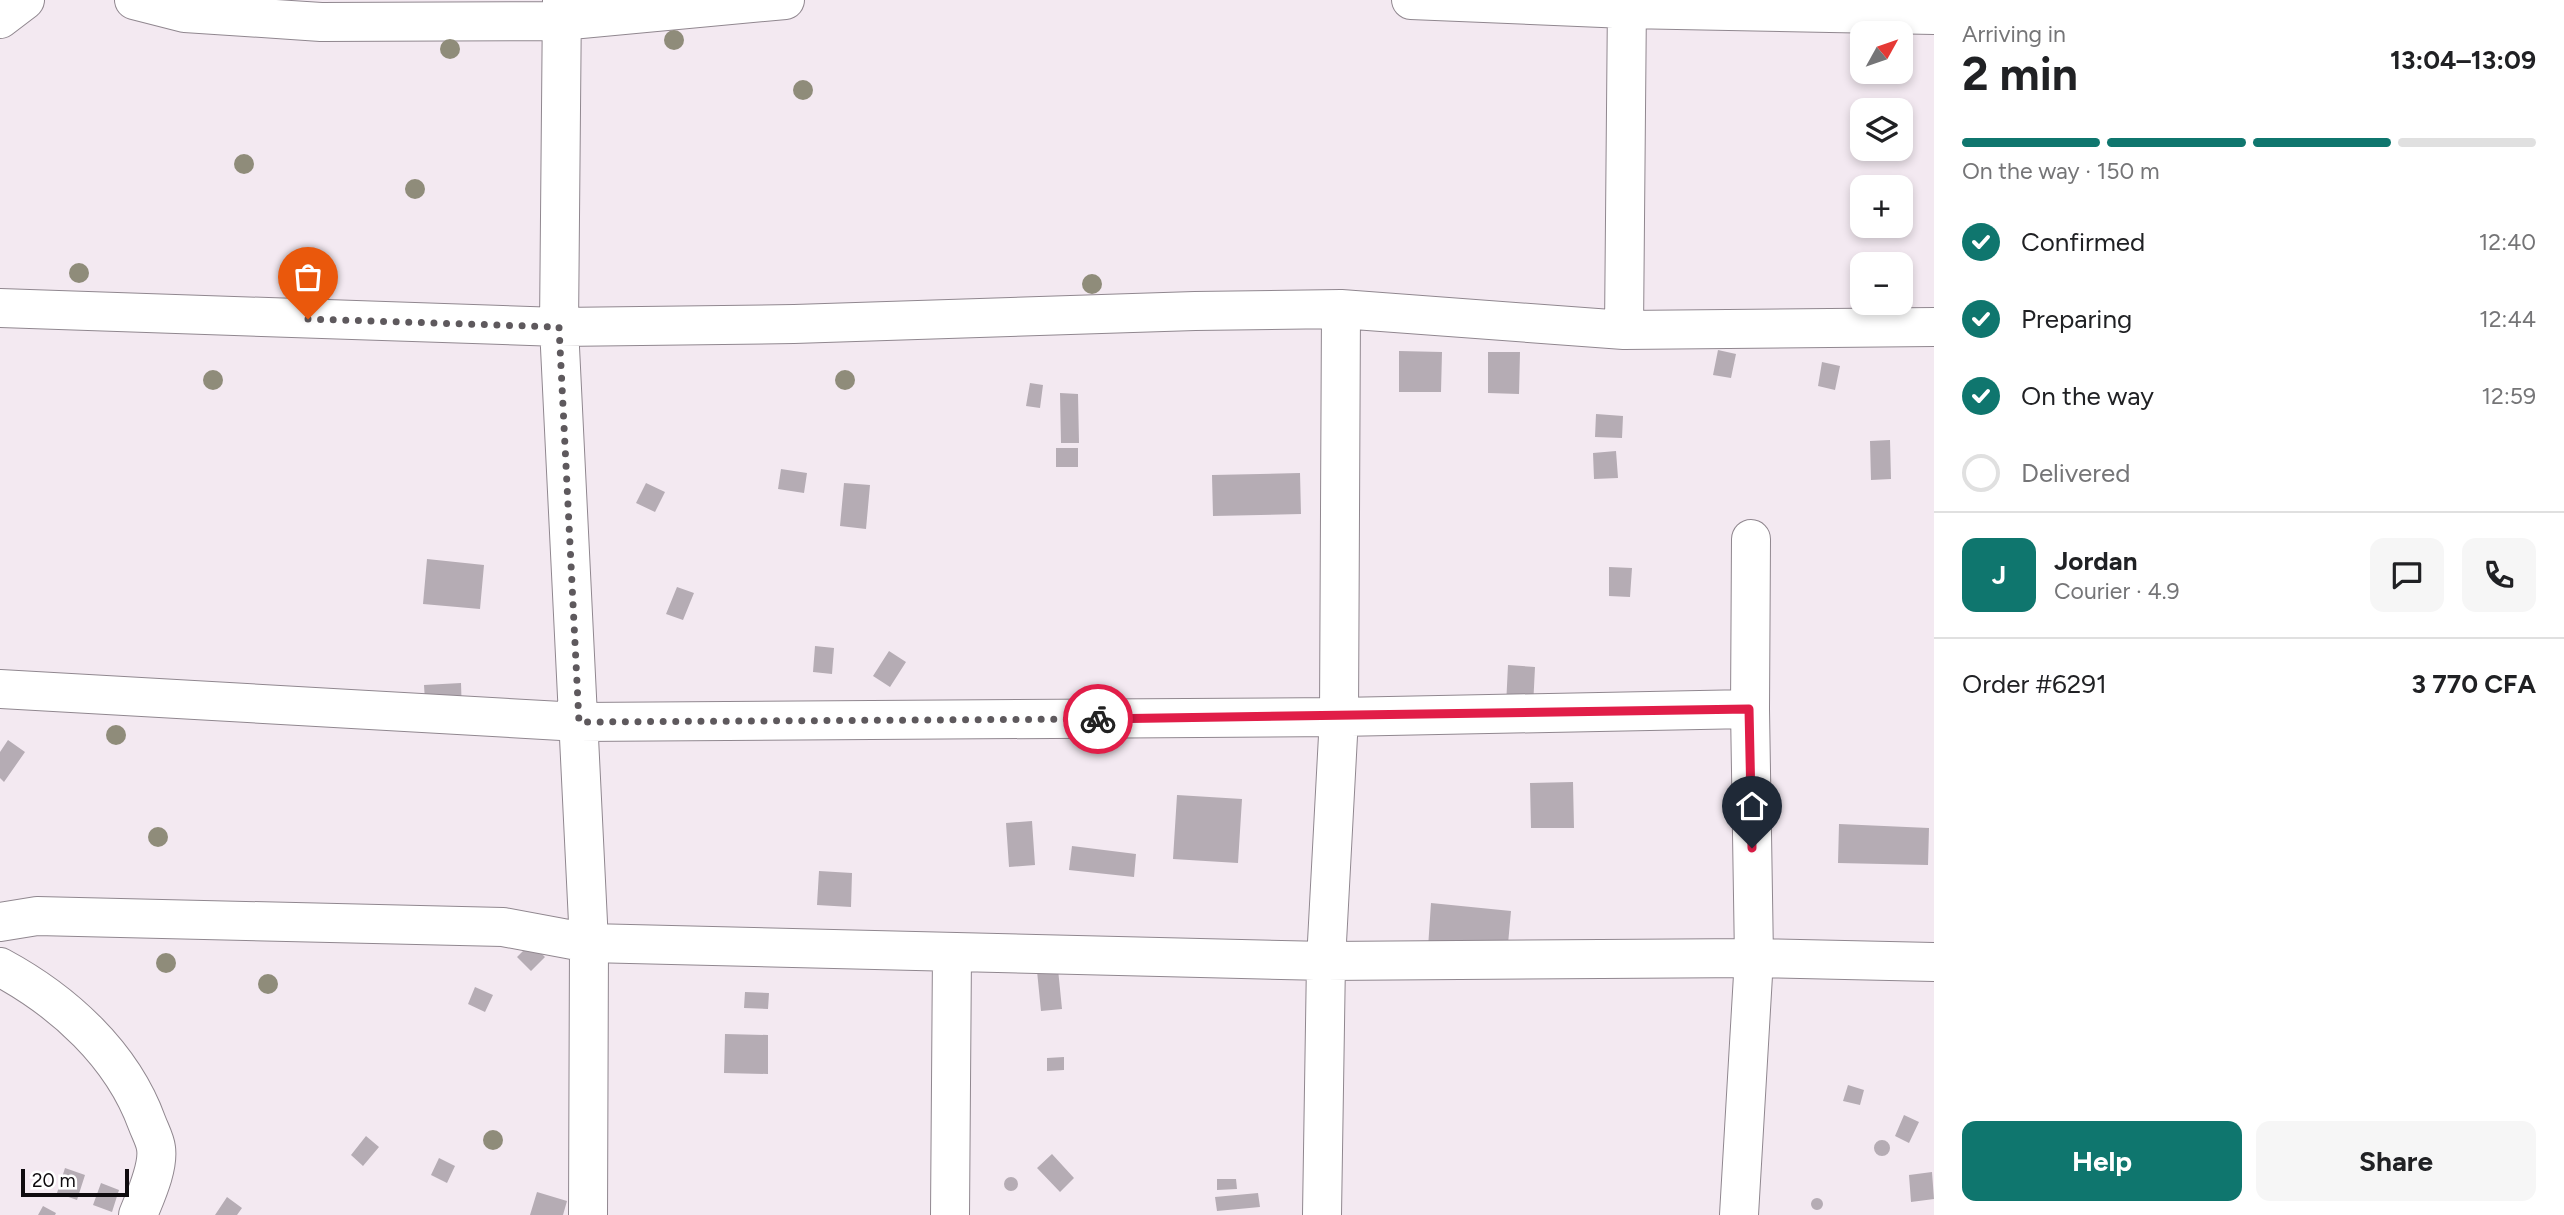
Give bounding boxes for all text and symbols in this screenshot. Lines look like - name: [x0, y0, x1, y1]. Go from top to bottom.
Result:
- text: Arriving in: [1962, 20, 2066, 48]
- north arrow: [1850, 21, 1913, 84]
- map controls: [1850, 21, 1913, 315]
- text: 13:04–13:09: [2390, 44, 2536, 76]
- text: 2 min: [1962, 46, 2078, 102]
- button: layers: [1850, 98, 1913, 161]
- text: On the way · 150 m: [1962, 157, 2159, 185]
- button: +: [1850, 175, 1913, 238]
- icon: check: [1962, 223, 2000, 261]
- text: Confirmed: [2021, 226, 2145, 258]
- text: 12:40: [2479, 228, 2536, 256]
- pin: [278, 247, 338, 319]
- button: −: [1850, 252, 1913, 315]
- icon: bag: [289, 258, 327, 296]
- icon: check: [1962, 300, 2000, 338]
- text: Preparing: [2021, 303, 2132, 335]
- text: 12:44: [2479, 305, 2536, 333]
- icon: check: [1962, 377, 2000, 415]
- text: On the way: [2021, 380, 2154, 412]
- text: 12:59: [2482, 382, 2536, 410]
- text: Delivered: [2021, 457, 2130, 489]
- button: chat: [2370, 538, 2444, 612]
- button: phone: [2462, 538, 2536, 612]
- text: Jordan: [2054, 545, 2137, 577]
- text: J: [1992, 559, 2006, 591]
- text: Courier · 4.9: [2054, 577, 2180, 605]
- text: Order #6291: [1962, 668, 2107, 700]
- text: 3 770 CFA: [2412, 668, 2536, 700]
- courier: [1063, 684, 1133, 754]
- icon: bike: [1079, 700, 1117, 738]
- pin: [1722, 776, 1782, 848]
- icon: home: [1733, 787, 1771, 825]
- button: Help: [1962, 1121, 2242, 1201]
- button: Share: [2256, 1121, 2536, 1201]
- scale bar: [21, 1166, 130, 1198]
- text: 20 m: [32, 1169, 76, 1192]

